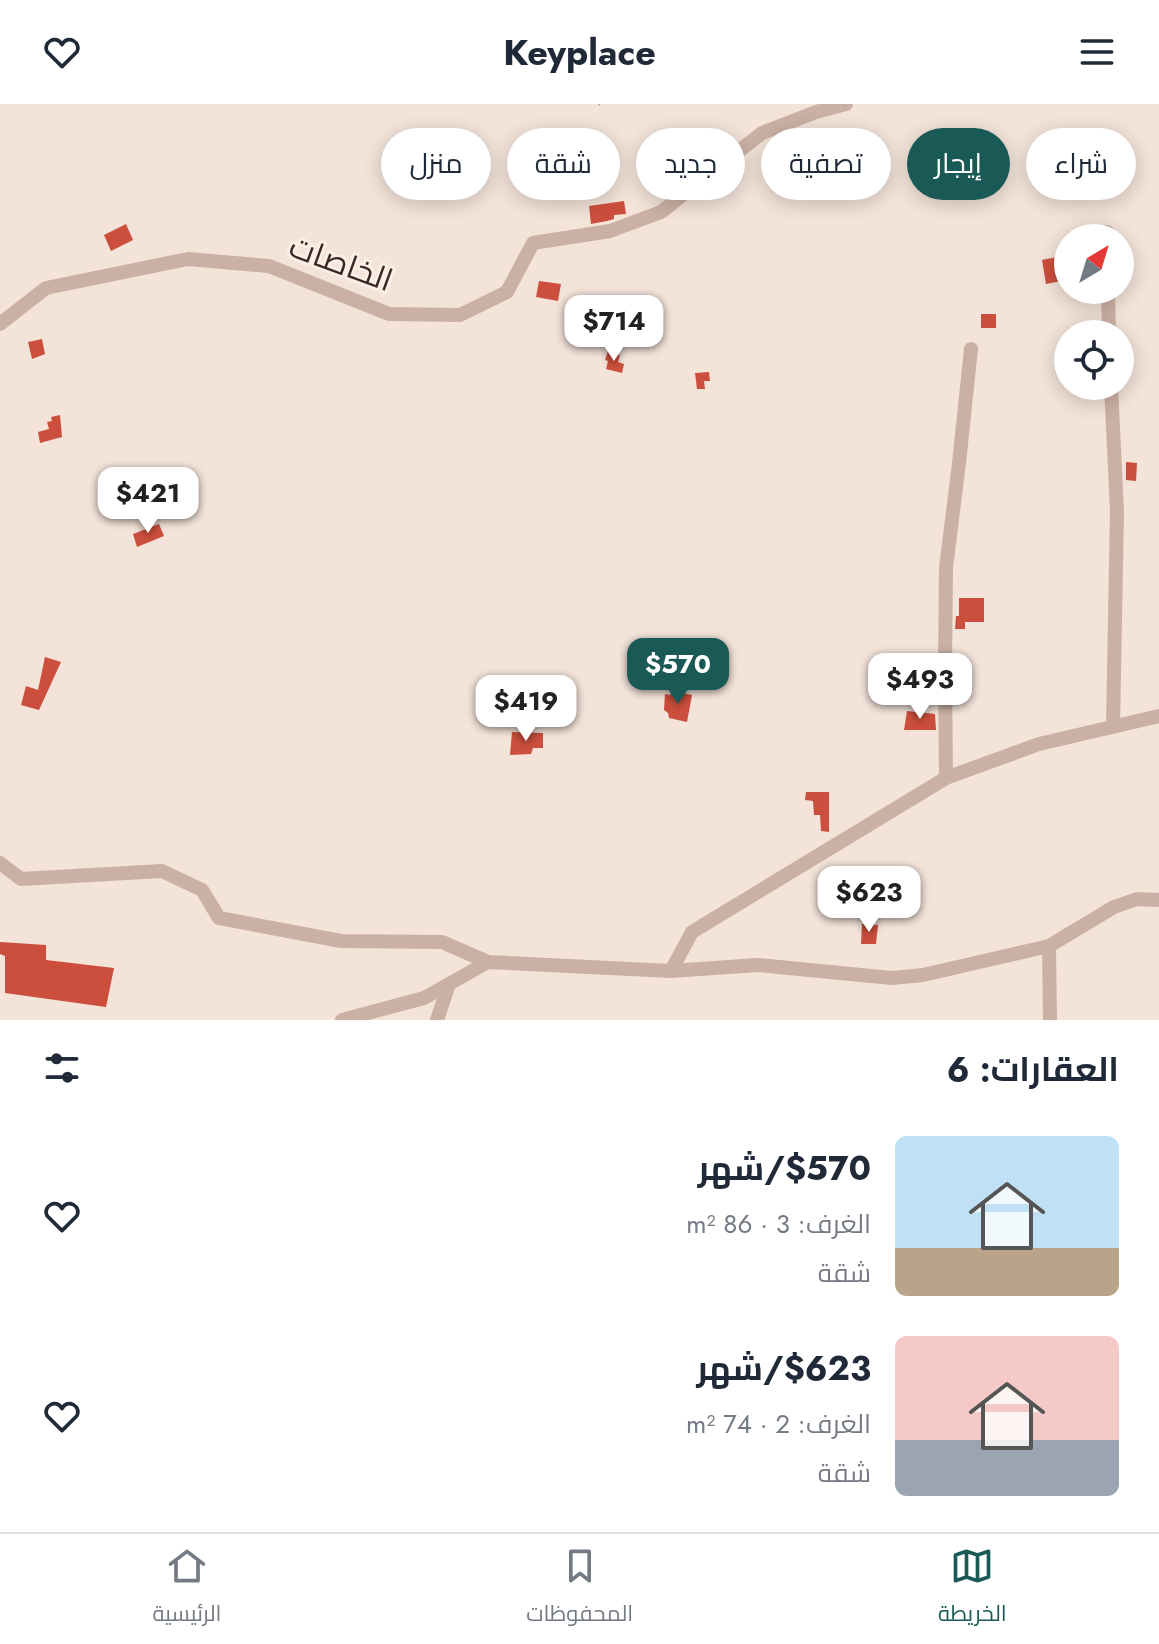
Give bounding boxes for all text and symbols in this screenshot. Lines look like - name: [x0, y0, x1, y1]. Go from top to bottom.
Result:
- text: Keyplace: [503, 26, 656, 78]
- icon: heart: [40, 30, 84, 74]
- icon: menu: [1075, 30, 1119, 74]
- chip: منزل: [381, 128, 491, 200]
- chip: شقة: [507, 128, 620, 200]
- chip: جديد: [636, 128, 745, 200]
- chip: تصفية: [761, 128, 891, 200]
- chip: إيجار: [907, 128, 1010, 200]
- chip: شراء: [1026, 128, 1136, 200]
- street label: الخاصات: [283, 223, 399, 303]
- north arrow: [1054, 224, 1134, 304]
- map controls: [1054, 224, 1134, 400]
- pin: $714: [567, 295, 661, 363]
- text: $714: [582, 302, 646, 340]
- button: locate: [1054, 320, 1134, 400]
- pin: $421: [101, 467, 195, 535]
- text: $421: [116, 474, 180, 512]
- pin: $570: [631, 638, 725, 706]
- text: $570: [645, 645, 711, 683]
- pin: $493: [873, 653, 967, 721]
- text: $493: [886, 660, 954, 698]
- pin: $419: [479, 675, 573, 743]
- text: $419: [494, 682, 558, 720]
- pin: $623: [822, 866, 916, 934]
- text: $623: [836, 873, 902, 911]
- text: العقارات: 6: [947, 1045, 1119, 1094]
- icon: filters: [40, 1046, 84, 1090]
- text: $570/شهر: [698, 1144, 871, 1193]
- icon: home: [959, 1168, 1055, 1264]
- icon: heart: [40, 1194, 84, 1238]
- text: الغرف: 3 · 86 m²: [686, 1205, 871, 1243]
- text: شقة: [818, 1254, 871, 1292]
- text: $623/شهر: [697, 1344, 871, 1393]
- icon: home: [959, 1368, 1055, 1464]
- icon: heart: [40, 1394, 84, 1438]
- text: الغرف: 2 · 74 m²: [686, 1405, 871, 1443]
- text: شقة: [818, 1454, 871, 1492]
- tab: الرئيسية: [152, 1544, 221, 1634]
- tab: المحفوظات: [526, 1544, 633, 1634]
- tab: الخريطة: [938, 1544, 1007, 1634]

